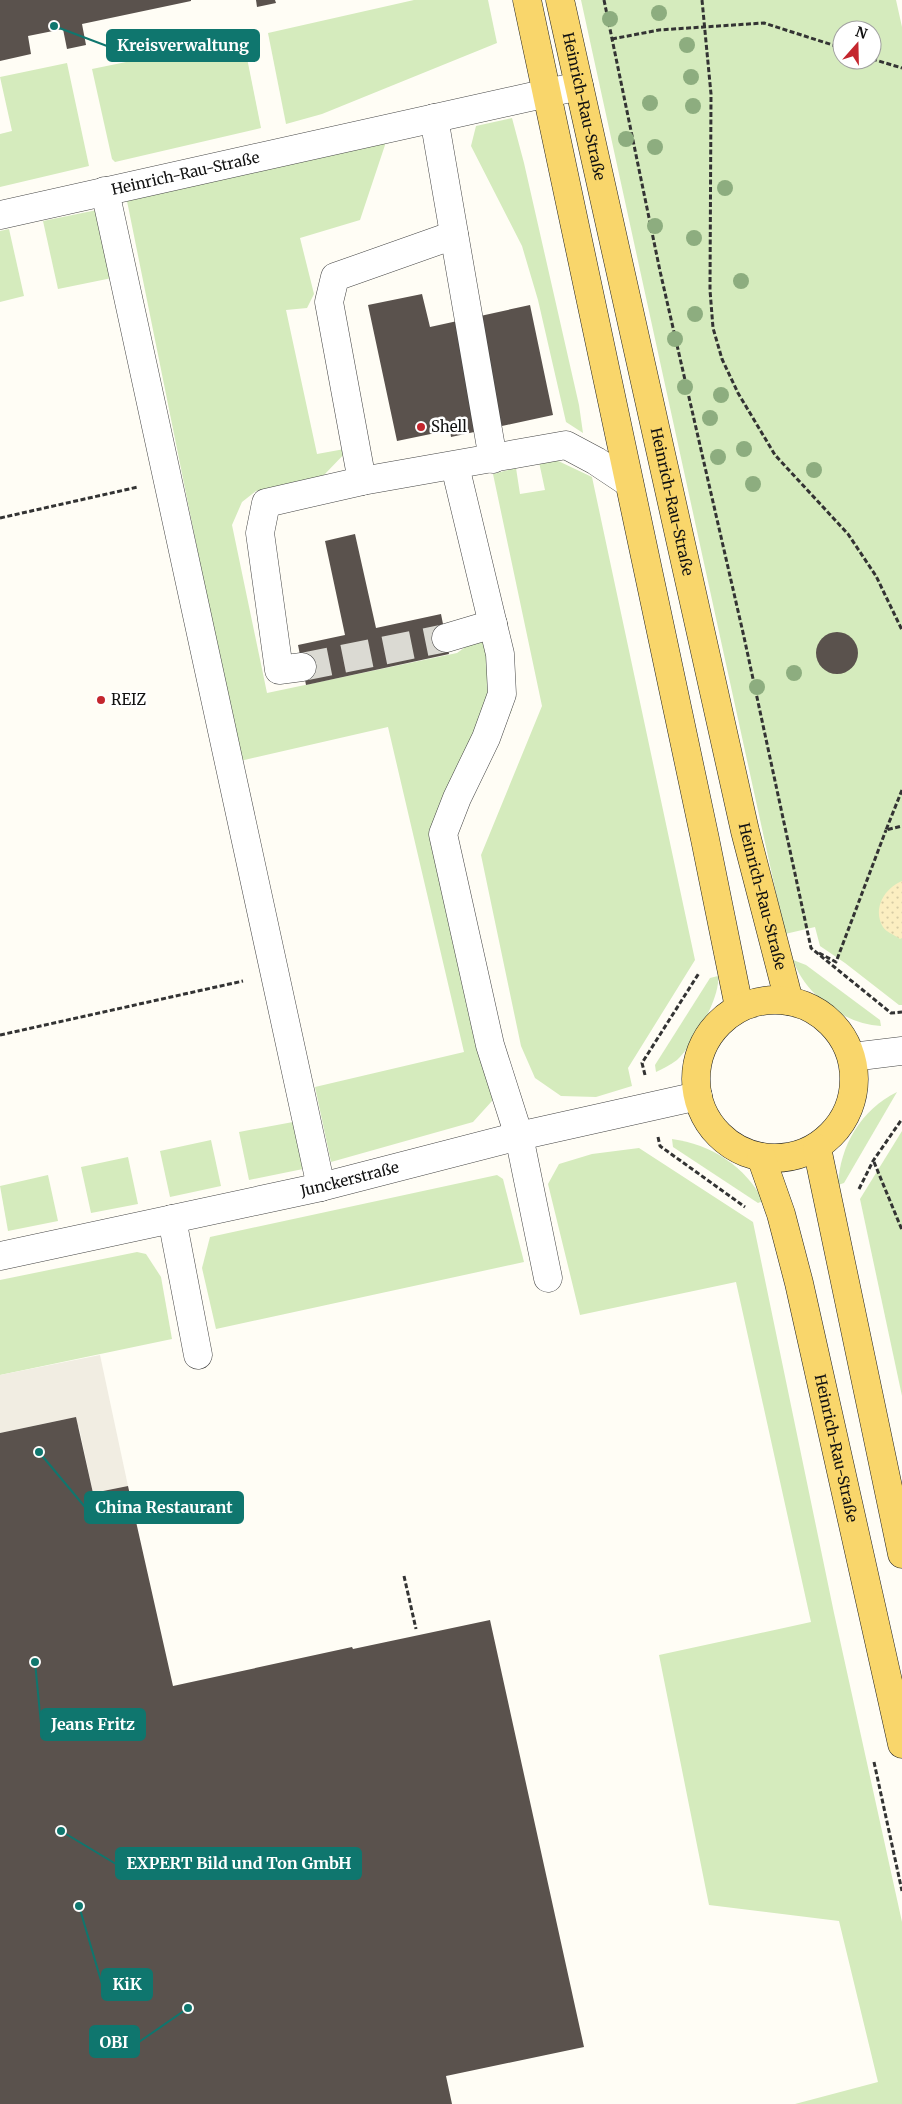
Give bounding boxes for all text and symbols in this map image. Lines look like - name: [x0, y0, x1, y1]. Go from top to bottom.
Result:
- north arrow: [832, 20, 882, 70]
- text: N: [853, 22, 870, 43]
- callout: Kreisverwaltung: [107, 30, 259, 61]
- street label: Heinrich-Rau-Straße: [558, 30, 610, 182]
- text: Kreisverwaltung: [117, 35, 249, 55]
- street label: Heinrich-Rau-Straße: [110, 147, 261, 199]
- place label: Shell: [431, 417, 467, 436]
- marker: Shell: [415, 421, 427, 433]
- street label: Heinrich-Rau-Straße: [646, 426, 698, 578]
- place label: REIZ: [111, 690, 147, 709]
- marker: REIZ: [95, 694, 107, 706]
- street label: Heinrich-Rau-Straße: [734, 821, 791, 972]
- street label: Junckerstraße: [298, 1157, 401, 1200]
- street label: Heinrich-Rau-Straße: [811, 1372, 862, 1524]
- callout: China Restaurant: [85, 1492, 243, 1523]
- text: China Restaurant: [95, 1497, 233, 1517]
- callout: Jeans Fritz: [41, 1709, 145, 1740]
- text: Jeans Fritz: [50, 1714, 135, 1734]
- callout: EXPERT Bild und Ton GmbH: [116, 1848, 361, 1879]
- text: EXPERT Bild und Ton GmbH: [126, 1853, 352, 1873]
- callout: KiK: [102, 1969, 152, 2000]
- text: KiK: [112, 1974, 142, 1994]
- callout: OBI: [90, 2026, 139, 2057]
- text: OBI: [100, 2032, 128, 2052]

